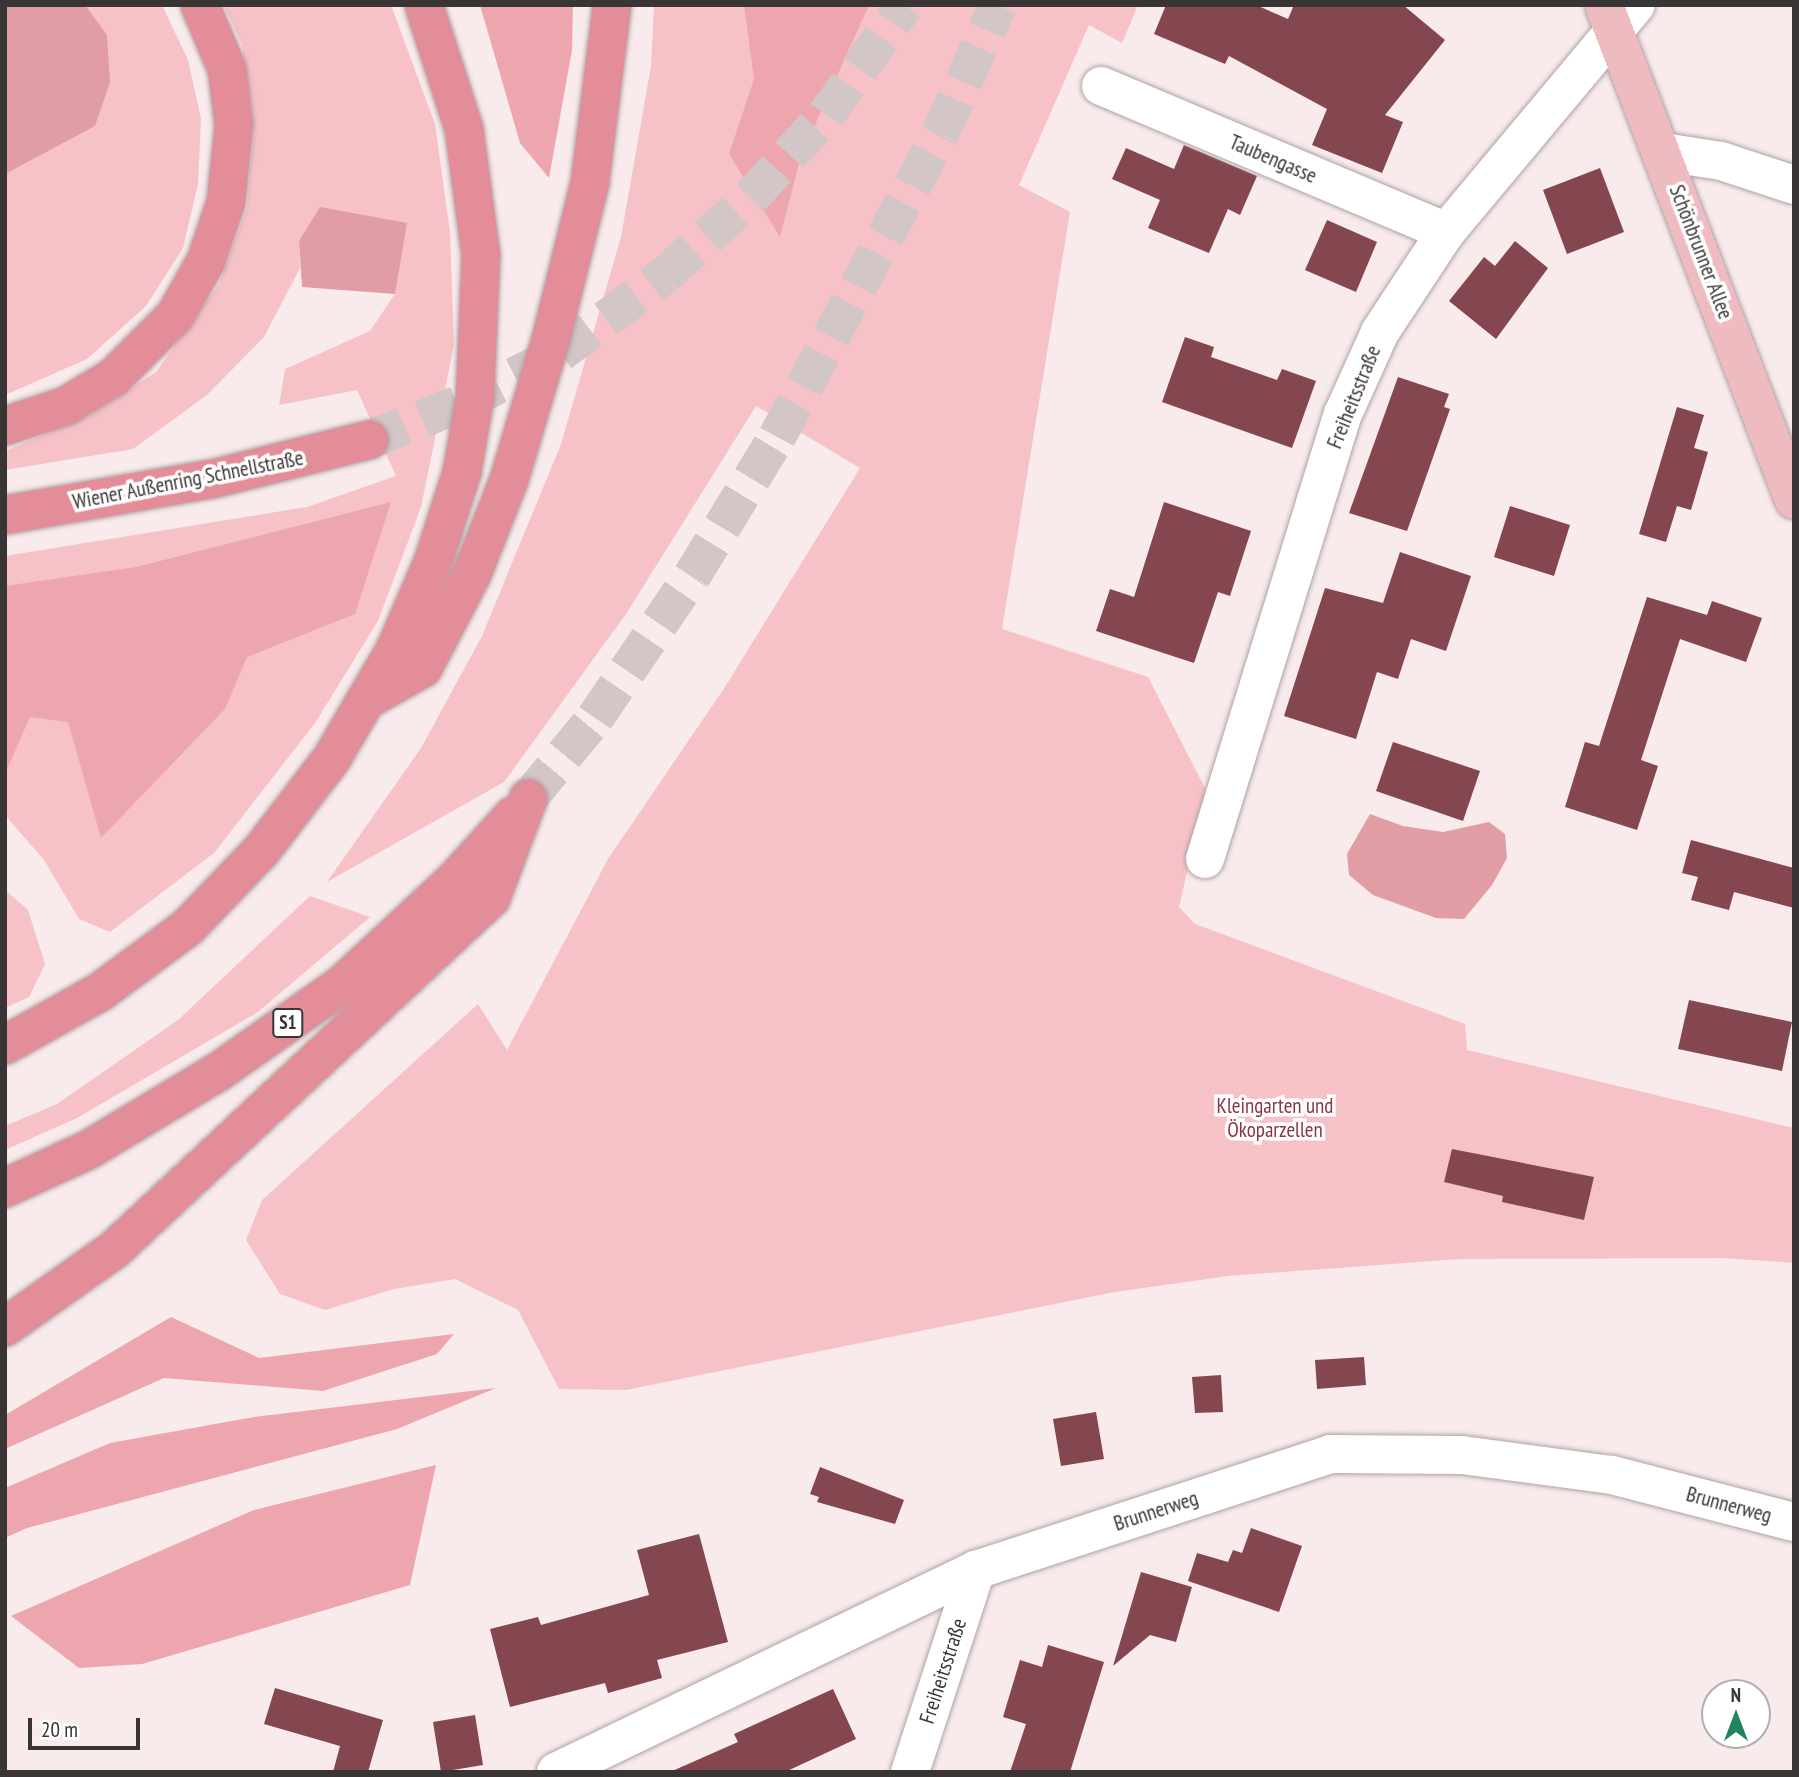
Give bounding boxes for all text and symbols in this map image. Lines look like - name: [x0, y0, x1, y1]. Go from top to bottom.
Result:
- street label: Taubengasse: [1226, 129, 1320, 189]
- street label: Schönbrunner Allee: [1664, 181, 1738, 323]
- street label: Freiheitsstraße: [1322, 342, 1386, 452]
- street label: Wiener Außenring Schnellstraße: [70, 445, 306, 515]
- road number: S1: [272, 1007, 304, 1038]
- park label: Kleingarten und Ökoparzellen: [1217, 1093, 1333, 1143]
- street label: Brunnerweg: [1684, 1482, 1774, 1528]
- street label: Brunnerweg: [1111, 1486, 1201, 1536]
- street label: Freiheitsstraße: [914, 1615, 972, 1727]
- north arrow: [1701, 1679, 1771, 1749]
- text: N: [1731, 1683, 1741, 1707]
- scale bar: [32, 1704, 144, 1748]
- text: 20 m: [41, 1716, 78, 1743]

